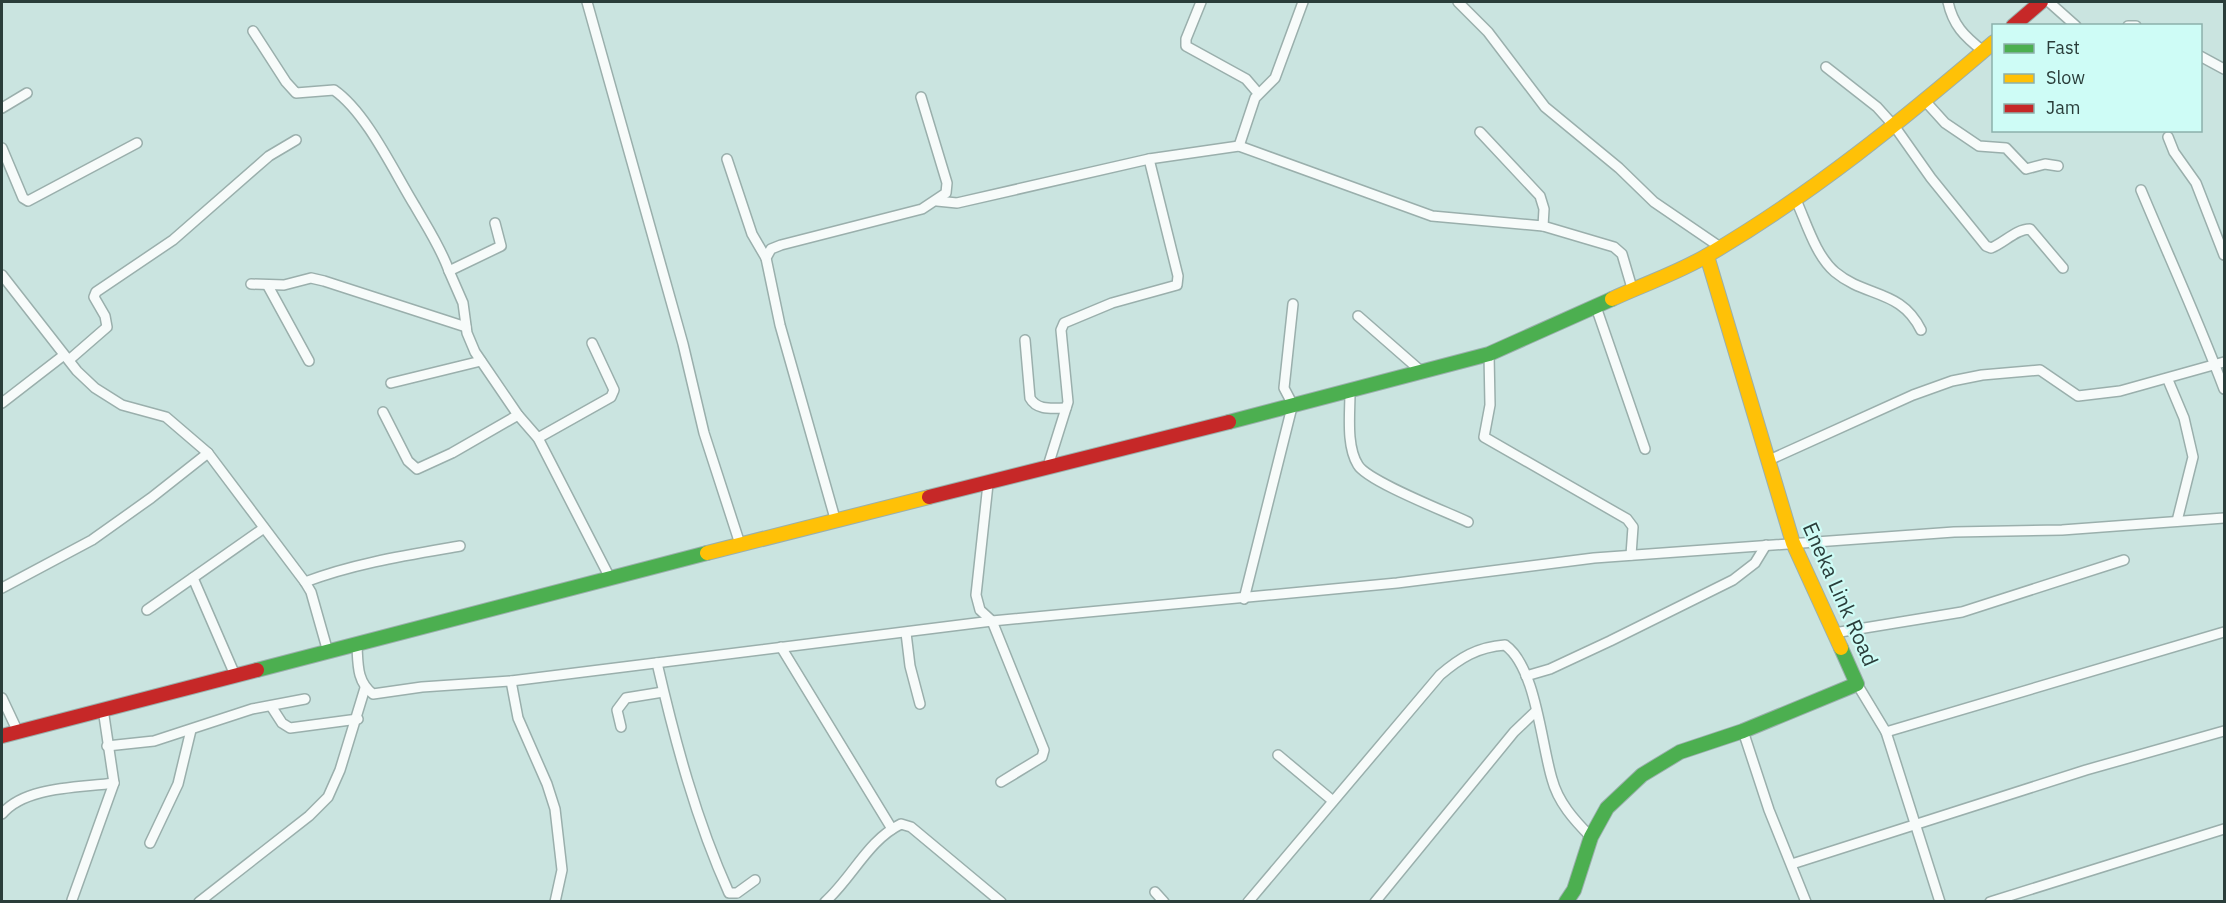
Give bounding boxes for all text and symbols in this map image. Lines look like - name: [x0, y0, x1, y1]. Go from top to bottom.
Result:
- legend: [1992, 24, 2202, 132]
- text: Fast: [2046, 36, 2080, 59]
- text: Slow: [2046, 66, 2085, 89]
- text: Jam: [2046, 96, 2081, 119]
- street label: Eneka Link Road: [1797, 518, 1885, 670]

